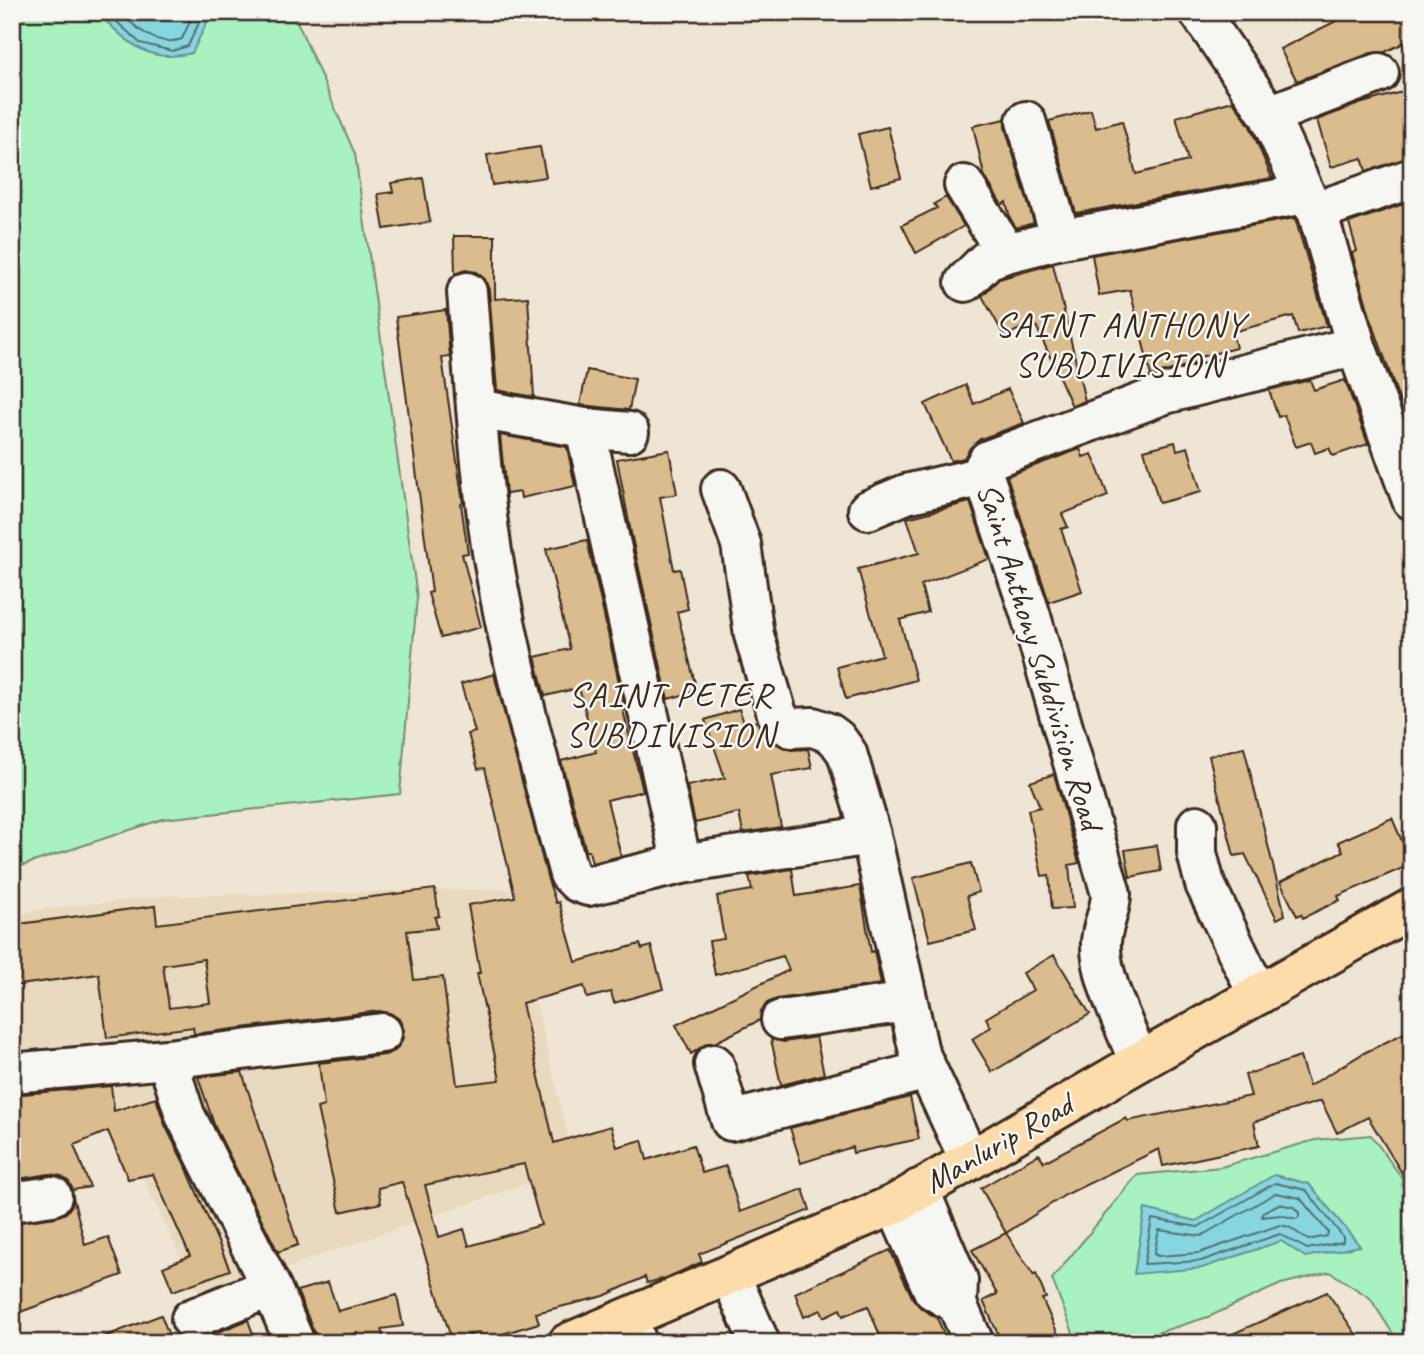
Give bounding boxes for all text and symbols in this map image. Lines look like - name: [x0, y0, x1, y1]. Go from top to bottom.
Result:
- district label: SAINT ANTHONY SUBDIVISION: [995, 302, 1250, 387]
- street label: Saint Anthony Subdivision Road: [967, 478, 1114, 839]
- district label: SAINT PETER SUBDIVISION: [566, 672, 779, 757]
- street label: Manlurip Road: [916, 1081, 1084, 1202]

